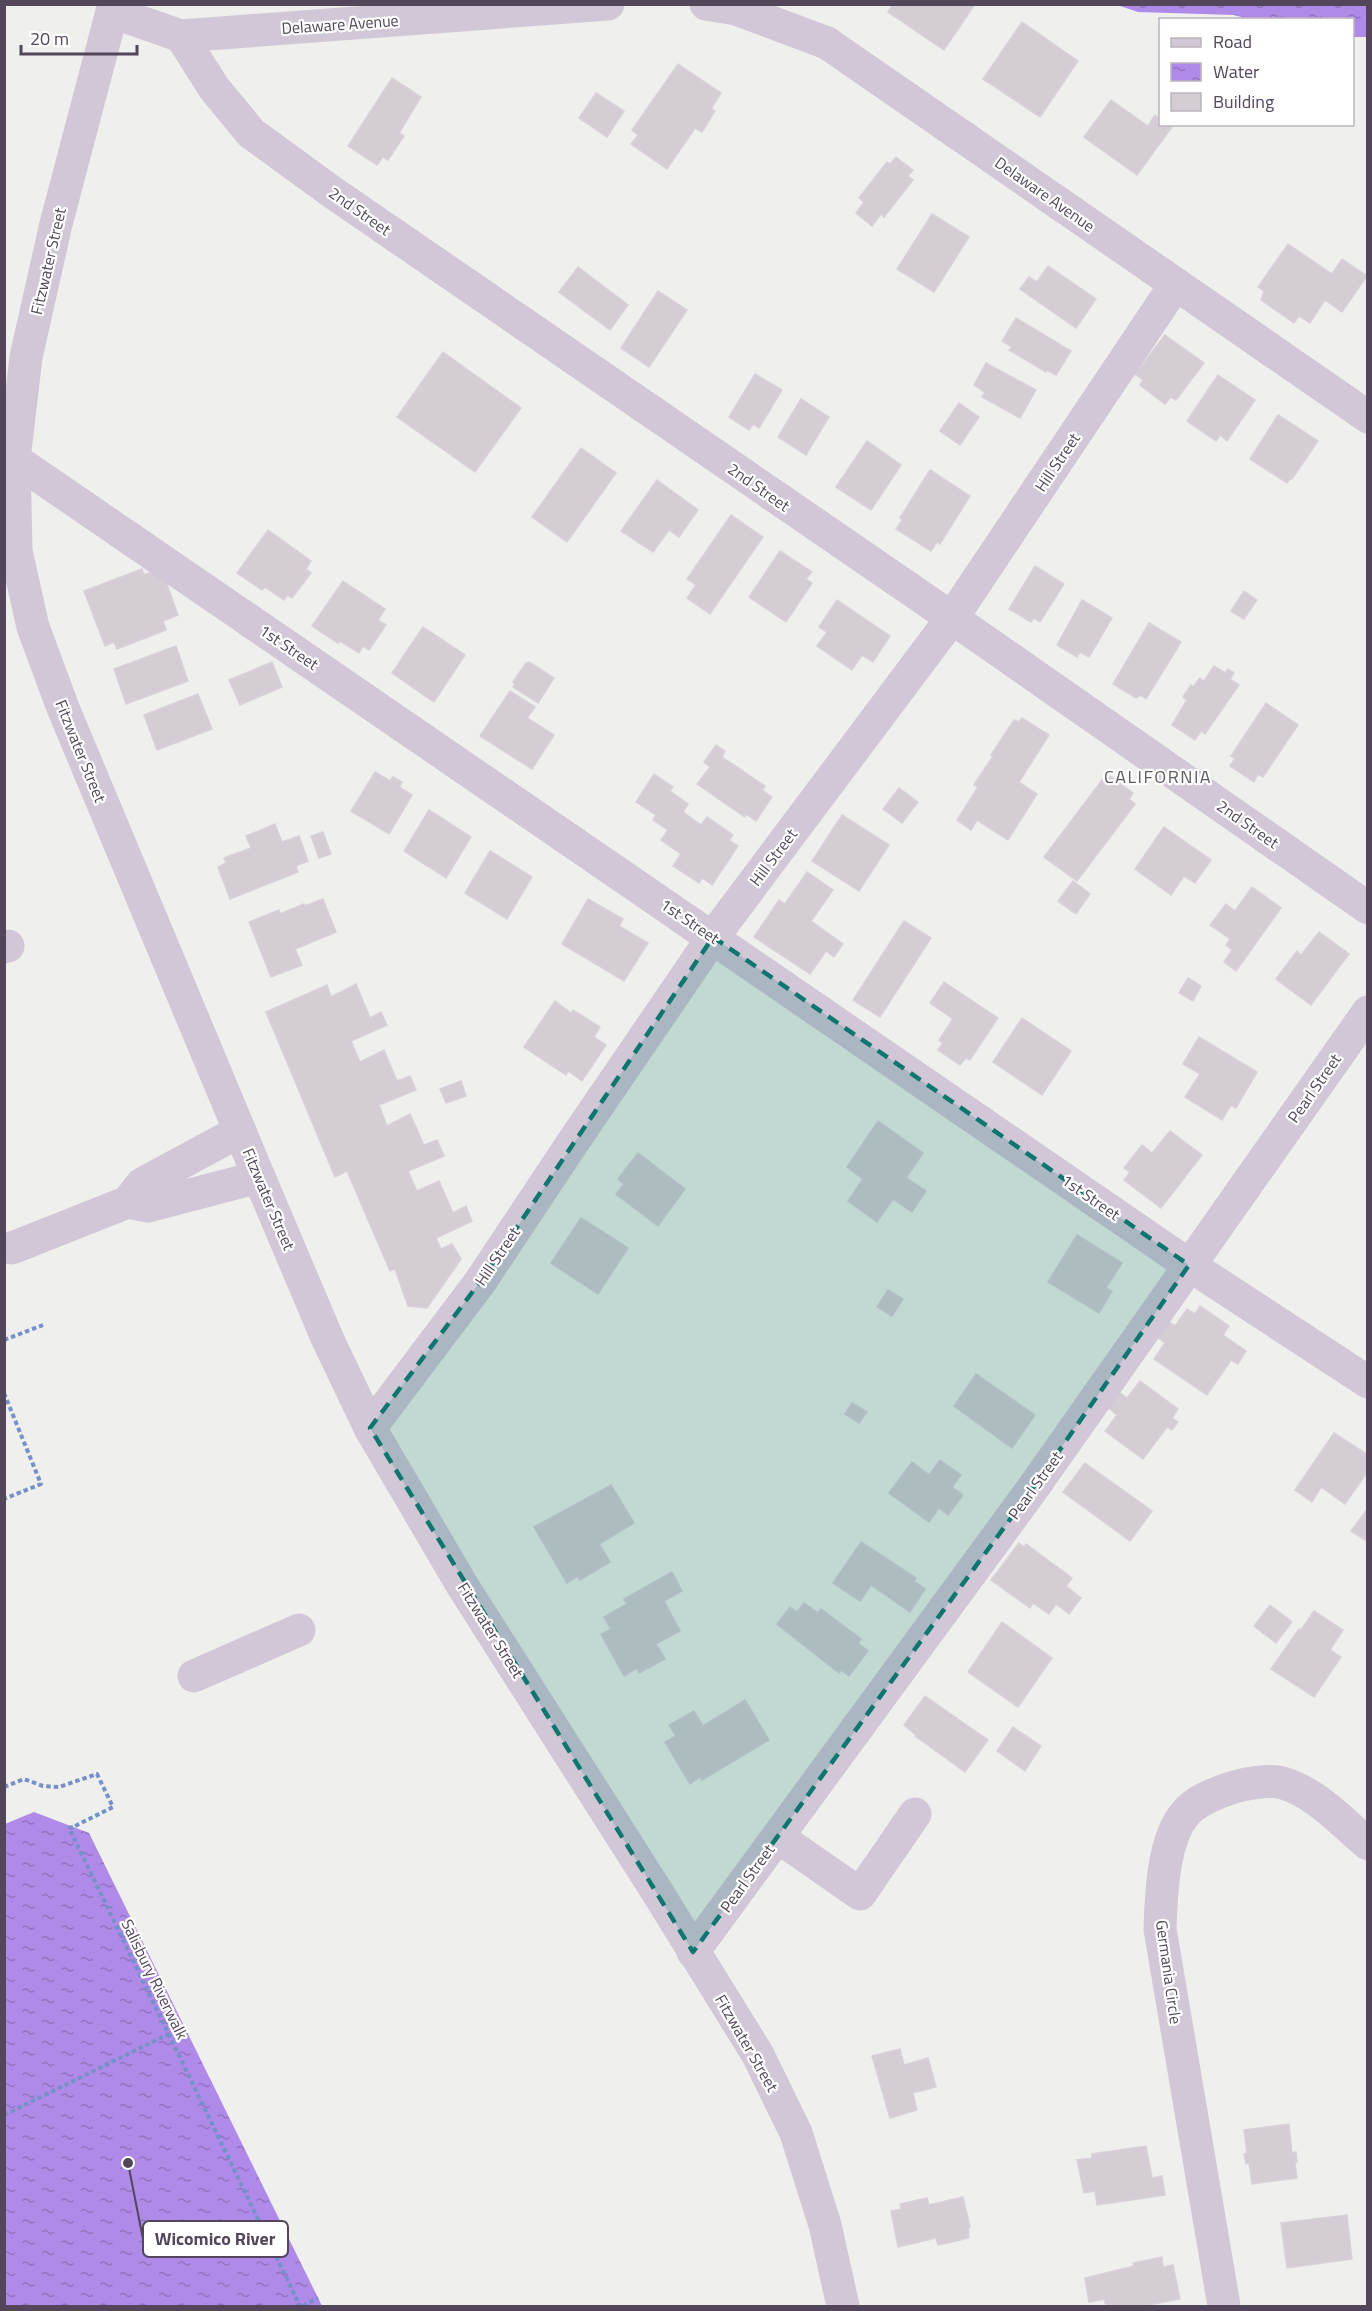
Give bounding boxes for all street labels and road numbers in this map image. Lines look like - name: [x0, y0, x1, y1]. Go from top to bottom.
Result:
- street label: Delaware Avenue: [281, 8, 399, 40]
- street label: Delaware Avenue: [990, 151, 1100, 237]
- street label: 2nd Street: [324, 181, 396, 241]
- street label: Fitzwater Street: [24, 205, 72, 317]
- street label: Hill Street: [1028, 427, 1086, 496]
- street label: 2nd Street: [723, 457, 795, 517]
- street label: 1st Street: [255, 618, 324, 676]
- street label: Fitzwater Street: [49, 696, 113, 806]
- street label: 2nd Street: [1212, 794, 1284, 854]
- street label: Hill Street: [743, 823, 803, 891]
- street label: 1st Street: [656, 892, 725, 950]
- street label: Pearl Street: [1281, 1048, 1347, 1127]
- street label: Fitzwater Street: [237, 1144, 301, 1254]
- street label: 1st Street: [1057, 1168, 1126, 1226]
- street label: Hill Street: [468, 1221, 526, 1290]
- street label: Pearl Street: [1002, 1445, 1068, 1524]
- street label: Fitzwater Street: [452, 1577, 530, 1683]
- street label: Pearl Street: [714, 1838, 780, 1917]
- street label: Salisbury Riverwalk: [115, 1915, 195, 2043]
- street label: Germania Circle: [1150, 1918, 1188, 2026]
- street label: Fitzwater Street: [709, 1990, 785, 2097]

